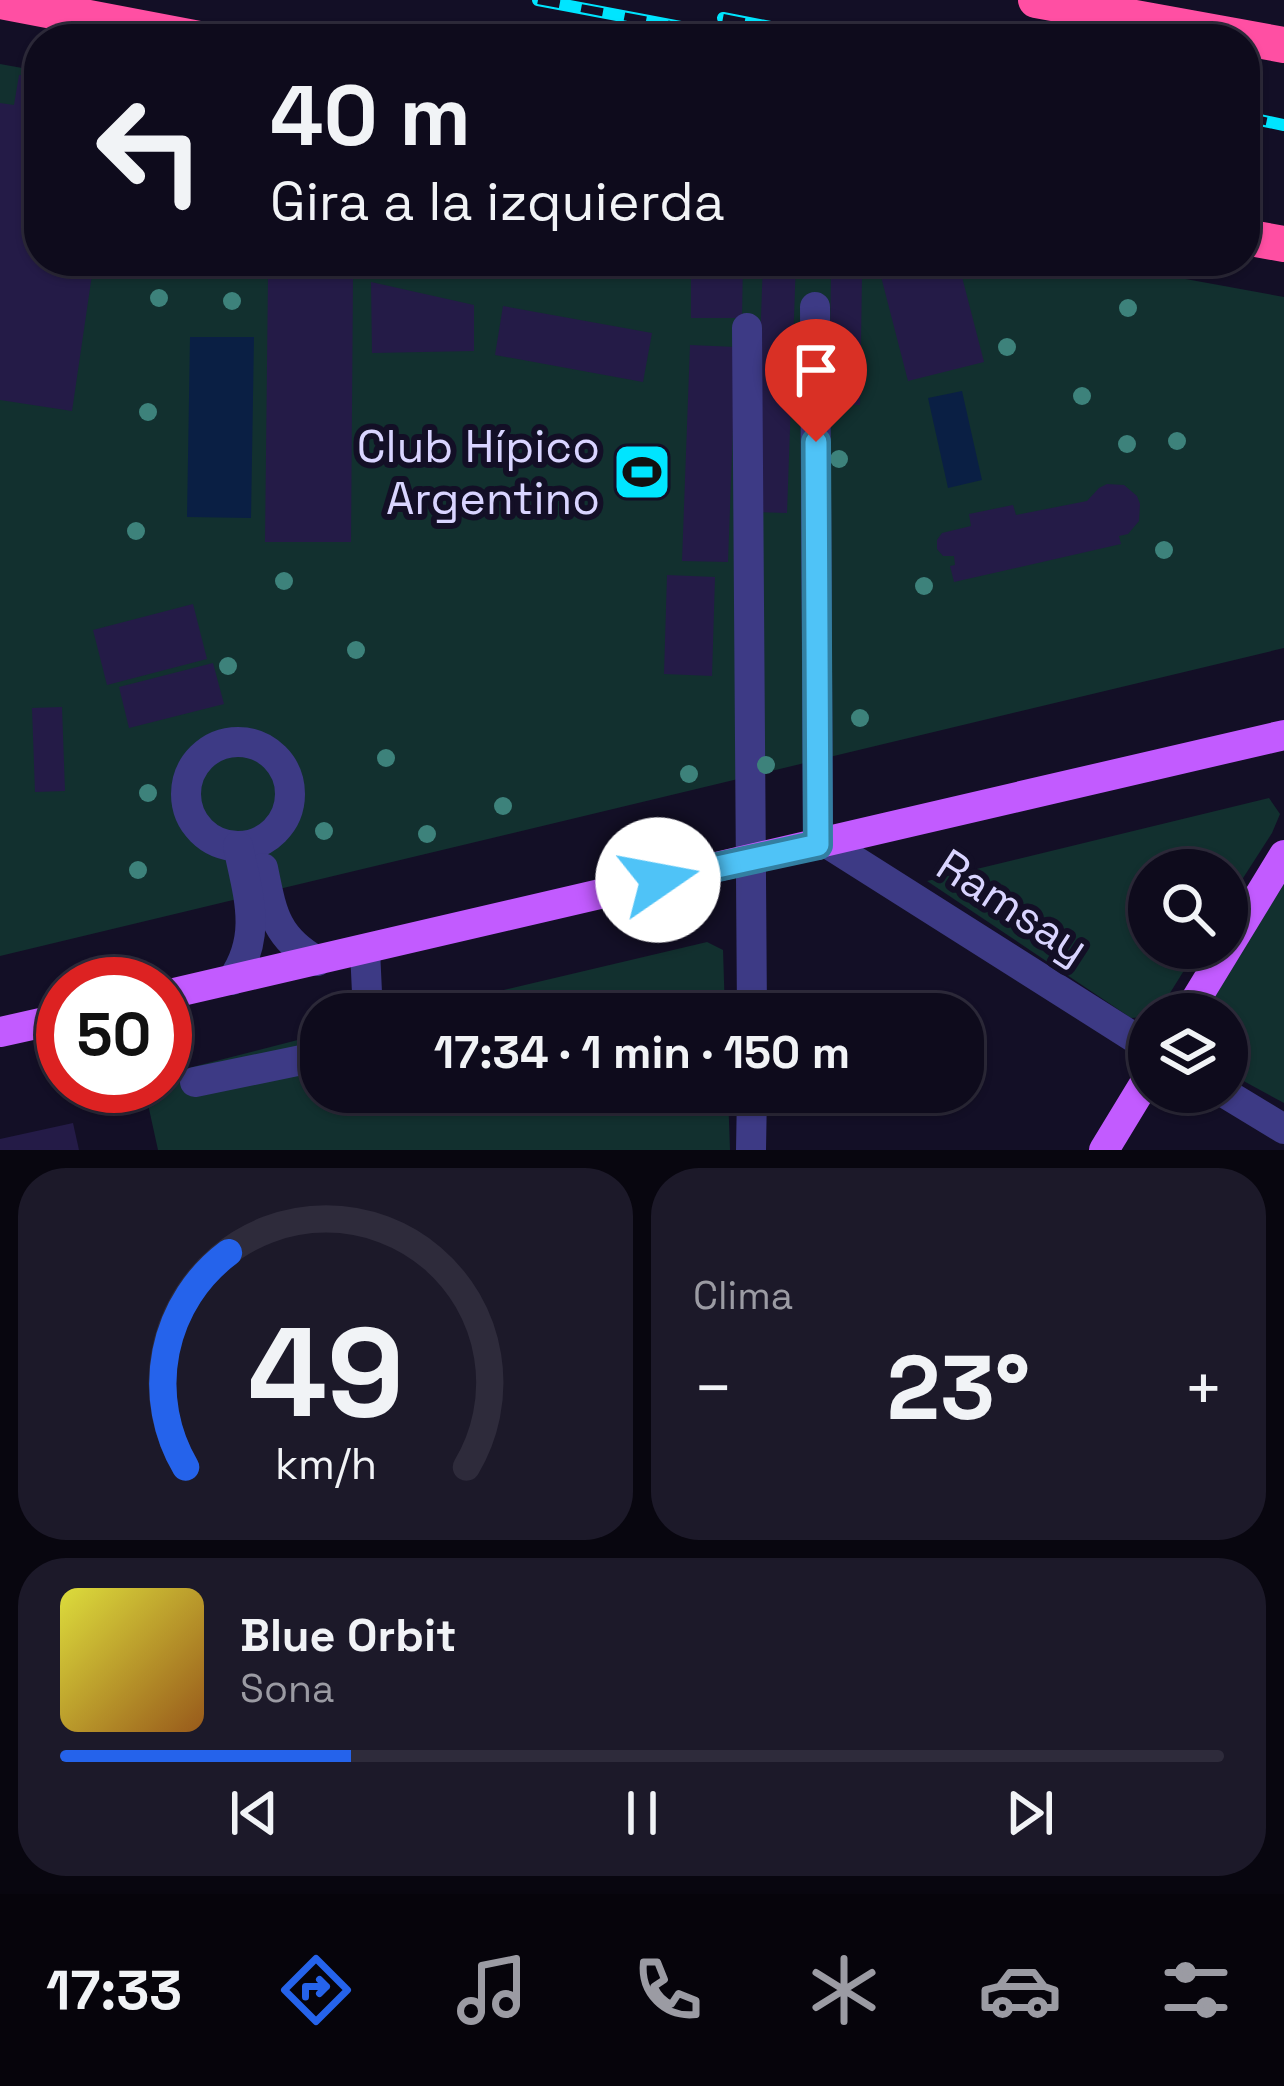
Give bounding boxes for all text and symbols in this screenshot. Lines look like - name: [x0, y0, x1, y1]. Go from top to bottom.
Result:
- text: 40 m: [270, 62, 471, 170]
- icon: left: [72, 72, 228, 228]
- text: Gira a la izquierda: [270, 167, 725, 236]
- pin: [765, 319, 867, 442]
- icon: arrive: [783, 337, 849, 403]
- place label: Club Hípico Argentino: [357, 418, 600, 527]
- sports icon: Club Hípico Argentino: [611, 441, 673, 503]
- position arrow: [595, 817, 721, 943]
- street label: Ramsay: [926, 836, 1099, 976]
- map controls: [1128, 849, 1248, 1113]
- button: search: [1128, 849, 1248, 969]
- speed limit sign: 50: [36, 957, 192, 1113]
- button: layers: [1128, 993, 1248, 1113]
- text: 17:34 · 1 min · 150 m: [434, 1024, 850, 1081]
- text: Clima: [693, 1271, 793, 1320]
- text: 49: [247, 1293, 404, 1452]
- text: 23°: [887, 1330, 1030, 1445]
- text: −: [693, 1346, 734, 1430]
- text: +: [1183, 1346, 1224, 1430]
- text: km/h: [274, 1437, 377, 1492]
- text: Blue Orbit: [240, 1607, 456, 1664]
- text: Sona: [240, 1664, 334, 1713]
- icon: previous: [221, 1780, 287, 1846]
- icon: pause: [609, 1780, 675, 1846]
- icon: next: [997, 1780, 1063, 1846]
- icon: directions: [274, 1948, 358, 2032]
- icon: music: [450, 1948, 534, 2032]
- icon: phone: [626, 1948, 710, 2032]
- icon: climate: [802, 1948, 886, 2032]
- icon: car: [978, 1948, 1062, 2032]
- icon: filters: [1154, 1948, 1238, 2032]
- text: 17:33: [46, 1956, 182, 2025]

